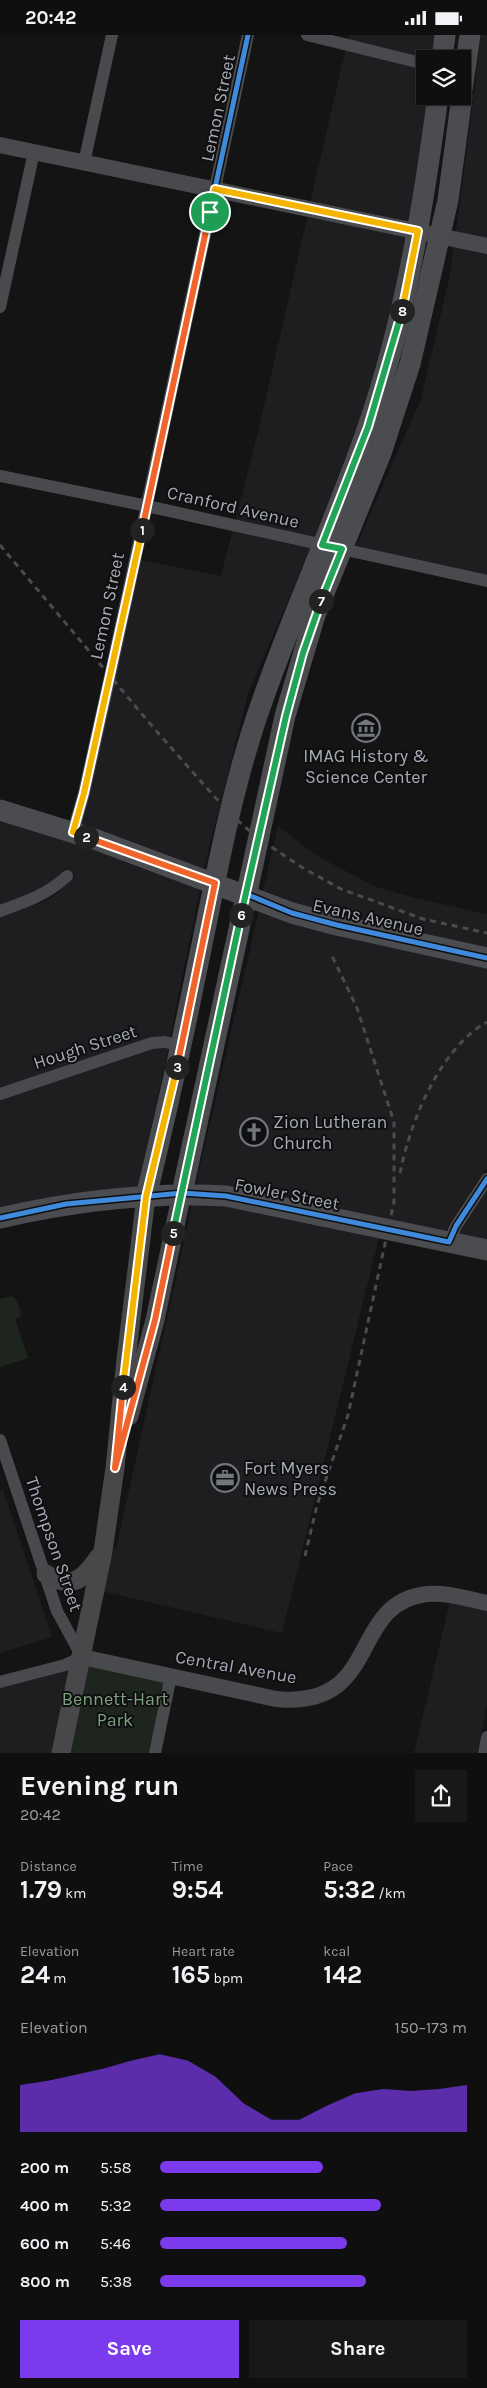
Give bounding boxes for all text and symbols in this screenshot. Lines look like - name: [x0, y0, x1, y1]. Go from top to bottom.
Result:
- text: 20:42: [25, 7, 76, 29]
- map controls: [416, 50, 471, 105]
- button: layers: [416, 50, 471, 105]
- street label: Lemon Street: [196, 52, 240, 164]
- pin: [189, 191, 231, 233]
- icon: arrive: [196, 198, 224, 226]
- pin: 8: [390, 299, 414, 323]
- text: 8: [398, 303, 407, 320]
- street label: Cranford Avenue: [165, 481, 301, 533]
- pin: 1: [130, 517, 154, 543]
- text: 1: [140, 522, 145, 539]
- street label: Lemon Street: [85, 550, 129, 662]
- pin: 7: [308, 589, 334, 613]
- text: 7: [318, 593, 325, 610]
- museum icon: IMAG History & Science Center: [351, 713, 381, 743]
- place label: IMAG History & Science Center: [303, 745, 429, 788]
- pin: 2: [74, 825, 98, 849]
- text: 2: [82, 829, 91, 846]
- street label: Evans Avenue: [311, 894, 425, 940]
- pin: 6: [228, 903, 254, 927]
- text: 6: [237, 907, 246, 924]
- street label: Hough Street: [30, 1020, 140, 1074]
- pin: 3: [164, 1055, 190, 1079]
- text: 3: [173, 1059, 182, 1076]
- place label: Zion Lutheran Church: [273, 1111, 387, 1154]
- church icon: Zion Lutheran Church: [239, 1117, 269, 1147]
- street label: Fowler Street: [233, 1173, 341, 1215]
- pin: 5: [160, 1221, 186, 1245]
- text: 5: [169, 1225, 178, 1242]
- pin: 4: [110, 1375, 136, 1399]
- text: 4: [119, 1379, 128, 1396]
- place label: Fort Myers News Press: [244, 1457, 337, 1500]
- office icon: Fort Myers News Press: [210, 1463, 240, 1493]
- street label: Thompson Street: [21, 1474, 87, 1614]
- street label: Central Avenue: [174, 1645, 298, 1689]
- park label: Bennett-Hart Park: [62, 1688, 168, 1731]
- text: Evening run: [20, 1769, 179, 1802]
- button: share: [415, 1770, 467, 1822]
- text: 20:42: [20, 1805, 61, 1824]
- text: Distance: [20, 1858, 77, 1875]
- text: Time: [172, 1858, 203, 1875]
- text: Pace: [323, 1858, 353, 1875]
- text: 1.79: [20, 1875, 62, 1904]
- text: 9:54: [172, 1875, 223, 1904]
- text: 5:32: [323, 1875, 375, 1904]
- text: km: [62, 1885, 86, 1902]
- text: /km: [375, 1885, 406, 1902]
- text: Elevation: [20, 1943, 79, 1960]
- text: Heart rate: [172, 1943, 235, 1960]
- text: kcal: [323, 1943, 350, 1960]
- text: 24: [20, 1960, 50, 1989]
- text: 165: [172, 1960, 210, 1989]
- text: 142: [323, 1960, 362, 1989]
- text: m: [50, 1970, 66, 1987]
- text: bpm: [210, 1970, 243, 1987]
- text: Elevation: [20, 2018, 88, 2037]
- text: 150–173 m: [395, 2018, 467, 2037]
- text: 200 m: [20, 2158, 69, 2177]
- text: 5:58: [100, 2158, 132, 2177]
- text: 400 m: [20, 2196, 69, 2215]
- text: 5:32: [100, 2196, 131, 2215]
- text: 600 m: [20, 2234, 69, 2253]
- text: 5:46: [100, 2234, 131, 2253]
- text: 800 m: [20, 2272, 70, 2291]
- text: 5:38: [100, 2272, 132, 2291]
- button: Save: [20, 2320, 239, 2378]
- button: Share: [249, 2320, 467, 2378]

